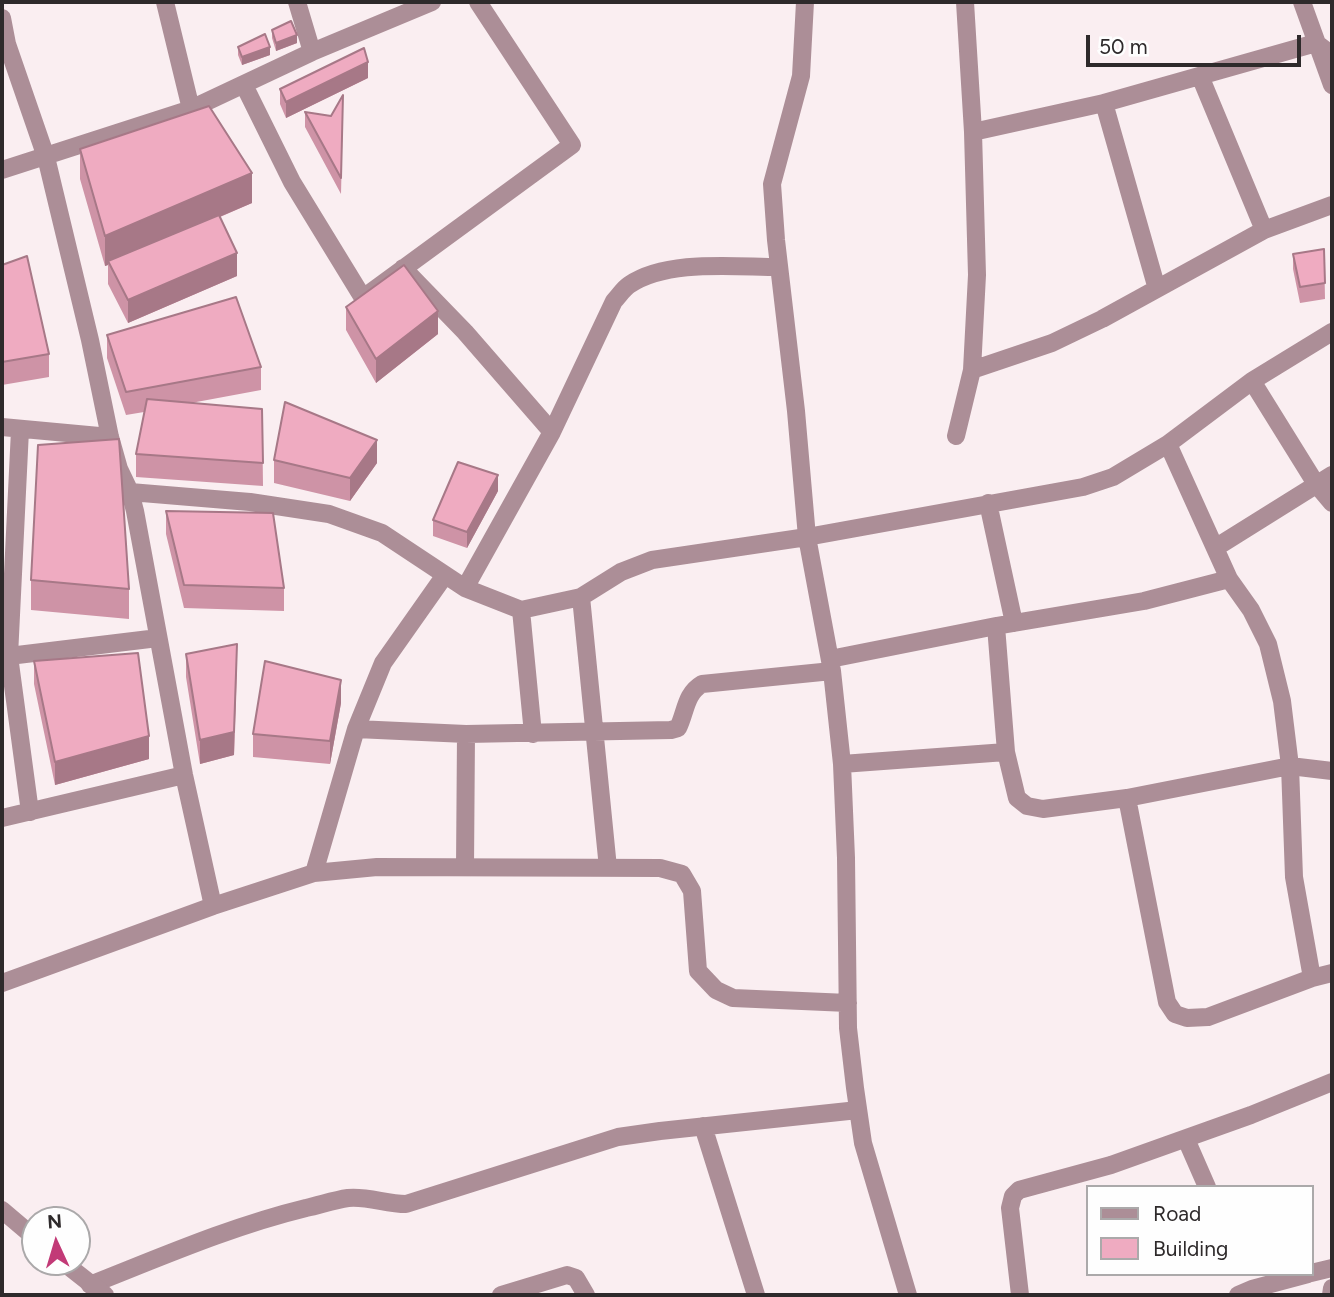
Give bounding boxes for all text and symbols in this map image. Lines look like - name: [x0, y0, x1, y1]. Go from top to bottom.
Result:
- scale bar: [1089, 21, 1304, 65]
- text: 50 m: [1099, 34, 1148, 59]
- legend: [1086, 1185, 1313, 1276]
- text: Road: [1153, 1201, 1201, 1226]
- north arrow: [21, 1206, 91, 1276]
- text: N: [47, 1210, 63, 1234]
- text: Building: [1153, 1236, 1228, 1261]

